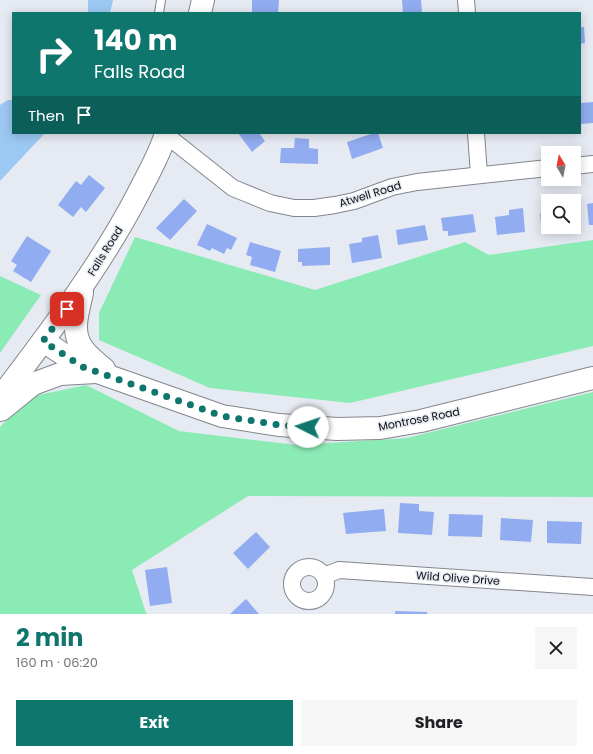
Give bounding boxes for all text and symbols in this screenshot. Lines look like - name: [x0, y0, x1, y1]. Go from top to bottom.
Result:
- text: 140 m: [94, 21, 177, 60]
- icon: right: [28, 28, 80, 80]
- text: Falls Road: [94, 59, 185, 84]
- icon: arrive: [73, 104, 95, 126]
- text: Then: [28, 105, 65, 126]
- north arrow: [541, 146, 581, 186]
- map controls: [541, 146, 581, 234]
- street label: Atwell Road: [337, 177, 403, 211]
- button: search: [541, 194, 581, 234]
- street label: Falls Road: [83, 223, 127, 279]
- pin: [50, 292, 84, 326]
- icon: arrive: [56, 298, 78, 320]
- street label: Montrose Road: [377, 403, 461, 435]
- position arrow: [287, 406, 329, 448]
- street label: Wild Olive Drive: [415, 567, 501, 589]
- text: 2 min: [16, 621, 83, 654]
- button: close: [535, 627, 577, 669]
- text: 160 m · 06:20: [16, 653, 98, 672]
- button: Exit: [16, 700, 293, 746]
- button: Share: [301, 700, 577, 746]

